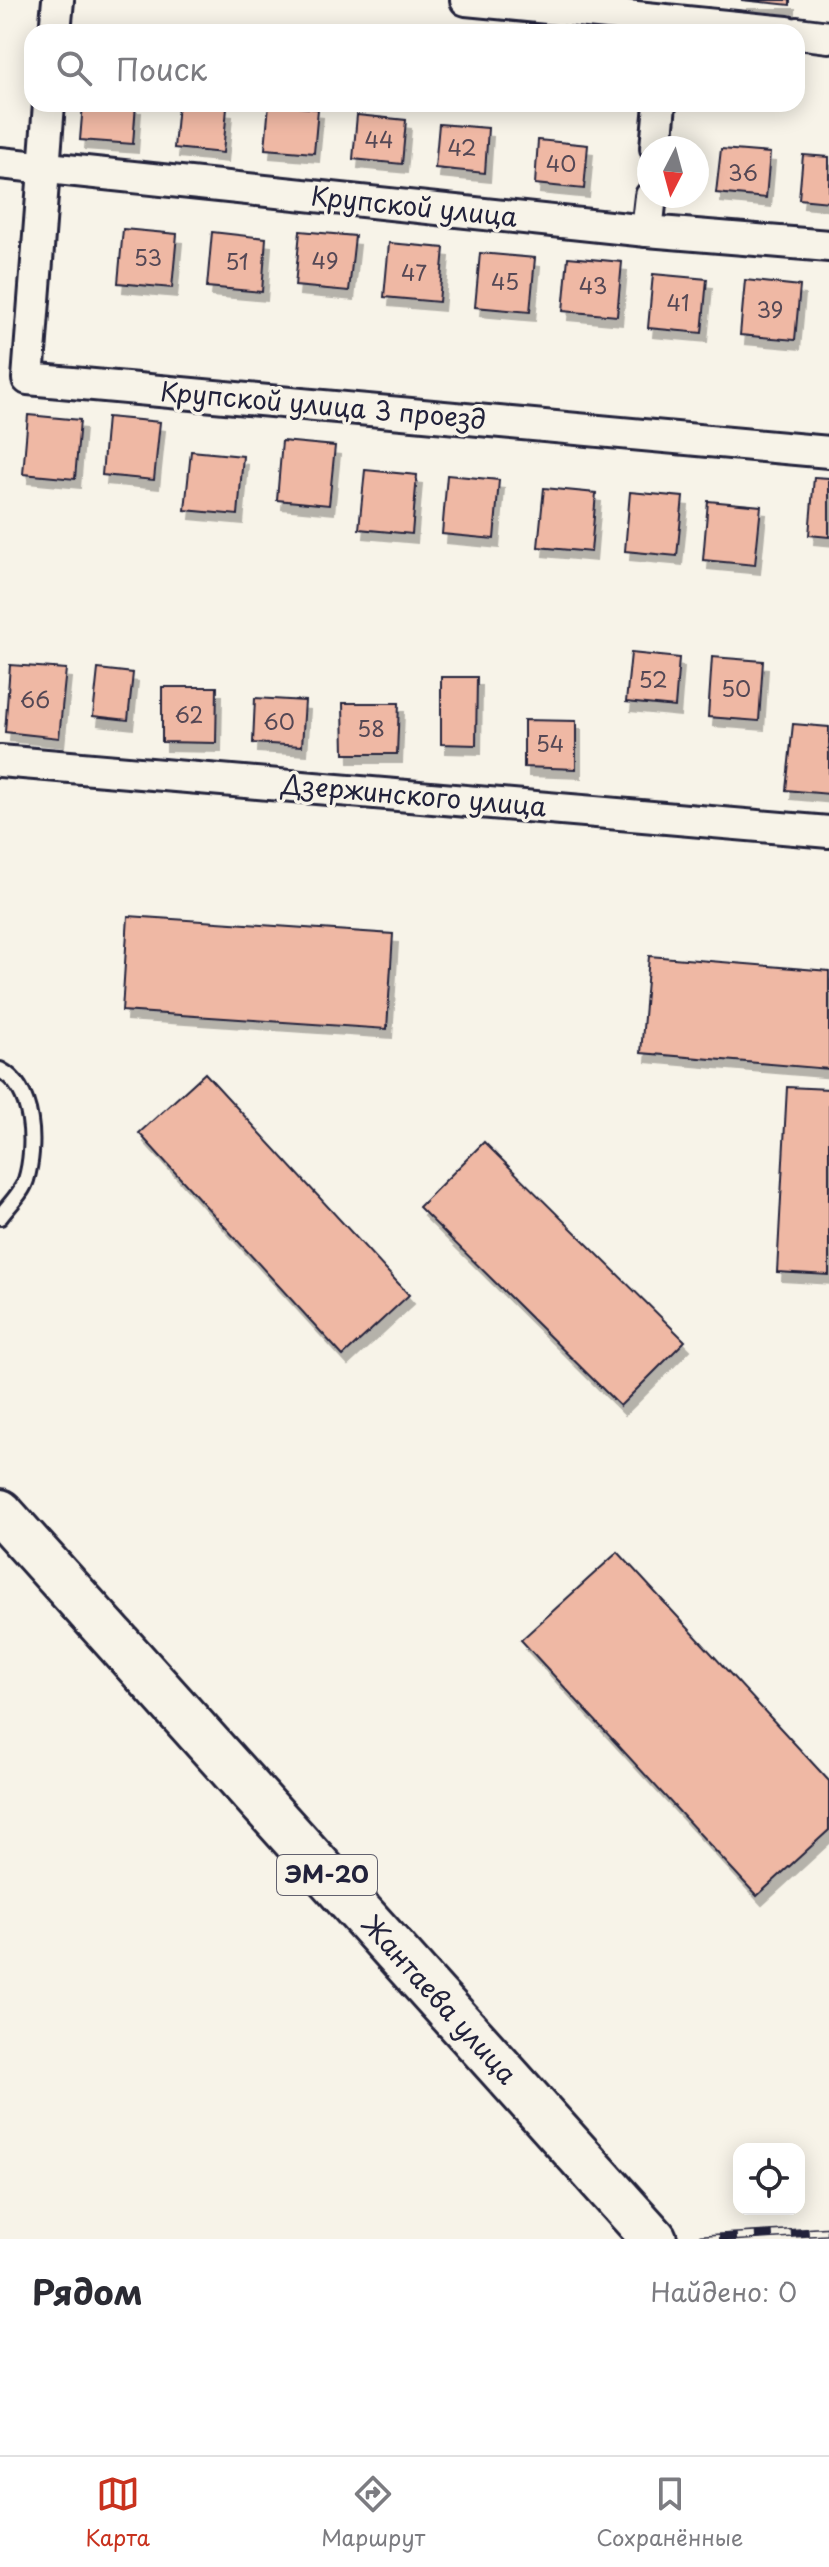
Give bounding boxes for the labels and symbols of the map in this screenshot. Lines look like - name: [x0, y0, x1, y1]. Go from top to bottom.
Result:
- house number: 44: [364, 122, 394, 155]
- house number: 42: [447, 130, 477, 163]
- north arrow: [637, 136, 709, 208]
- house number: 40: [546, 146, 576, 179]
- house number: 36: [728, 155, 758, 188]
- street label: Крупской улица: [309, 175, 520, 236]
- house number: 53: [134, 240, 162, 273]
- house number: 49: [311, 243, 339, 276]
- house number: 51: [225, 244, 249, 277]
- house number: 47: [401, 255, 427, 288]
- house number: 45: [491, 264, 519, 297]
- house number: 43: [579, 268, 607, 301]
- house number: 41: [666, 285, 690, 318]
- house number: 39: [757, 292, 783, 325]
- street label: Крупской улица 3 проезд: [159, 371, 488, 438]
- house number: 52: [638, 662, 668, 695]
- house number: 50: [721, 671, 751, 704]
- house number: 66: [20, 682, 50, 715]
- house number: 62: [175, 697, 203, 730]
- house number: 60: [263, 704, 295, 737]
- house number: 58: [357, 711, 385, 744]
- house number: 54: [536, 726, 564, 759]
- street label: Дзержинского улица: [279, 763, 549, 826]
- road number: ЭМ-20: [277, 1855, 377, 1895]
- street label: Жантаева улица: [353, 1905, 527, 2093]

